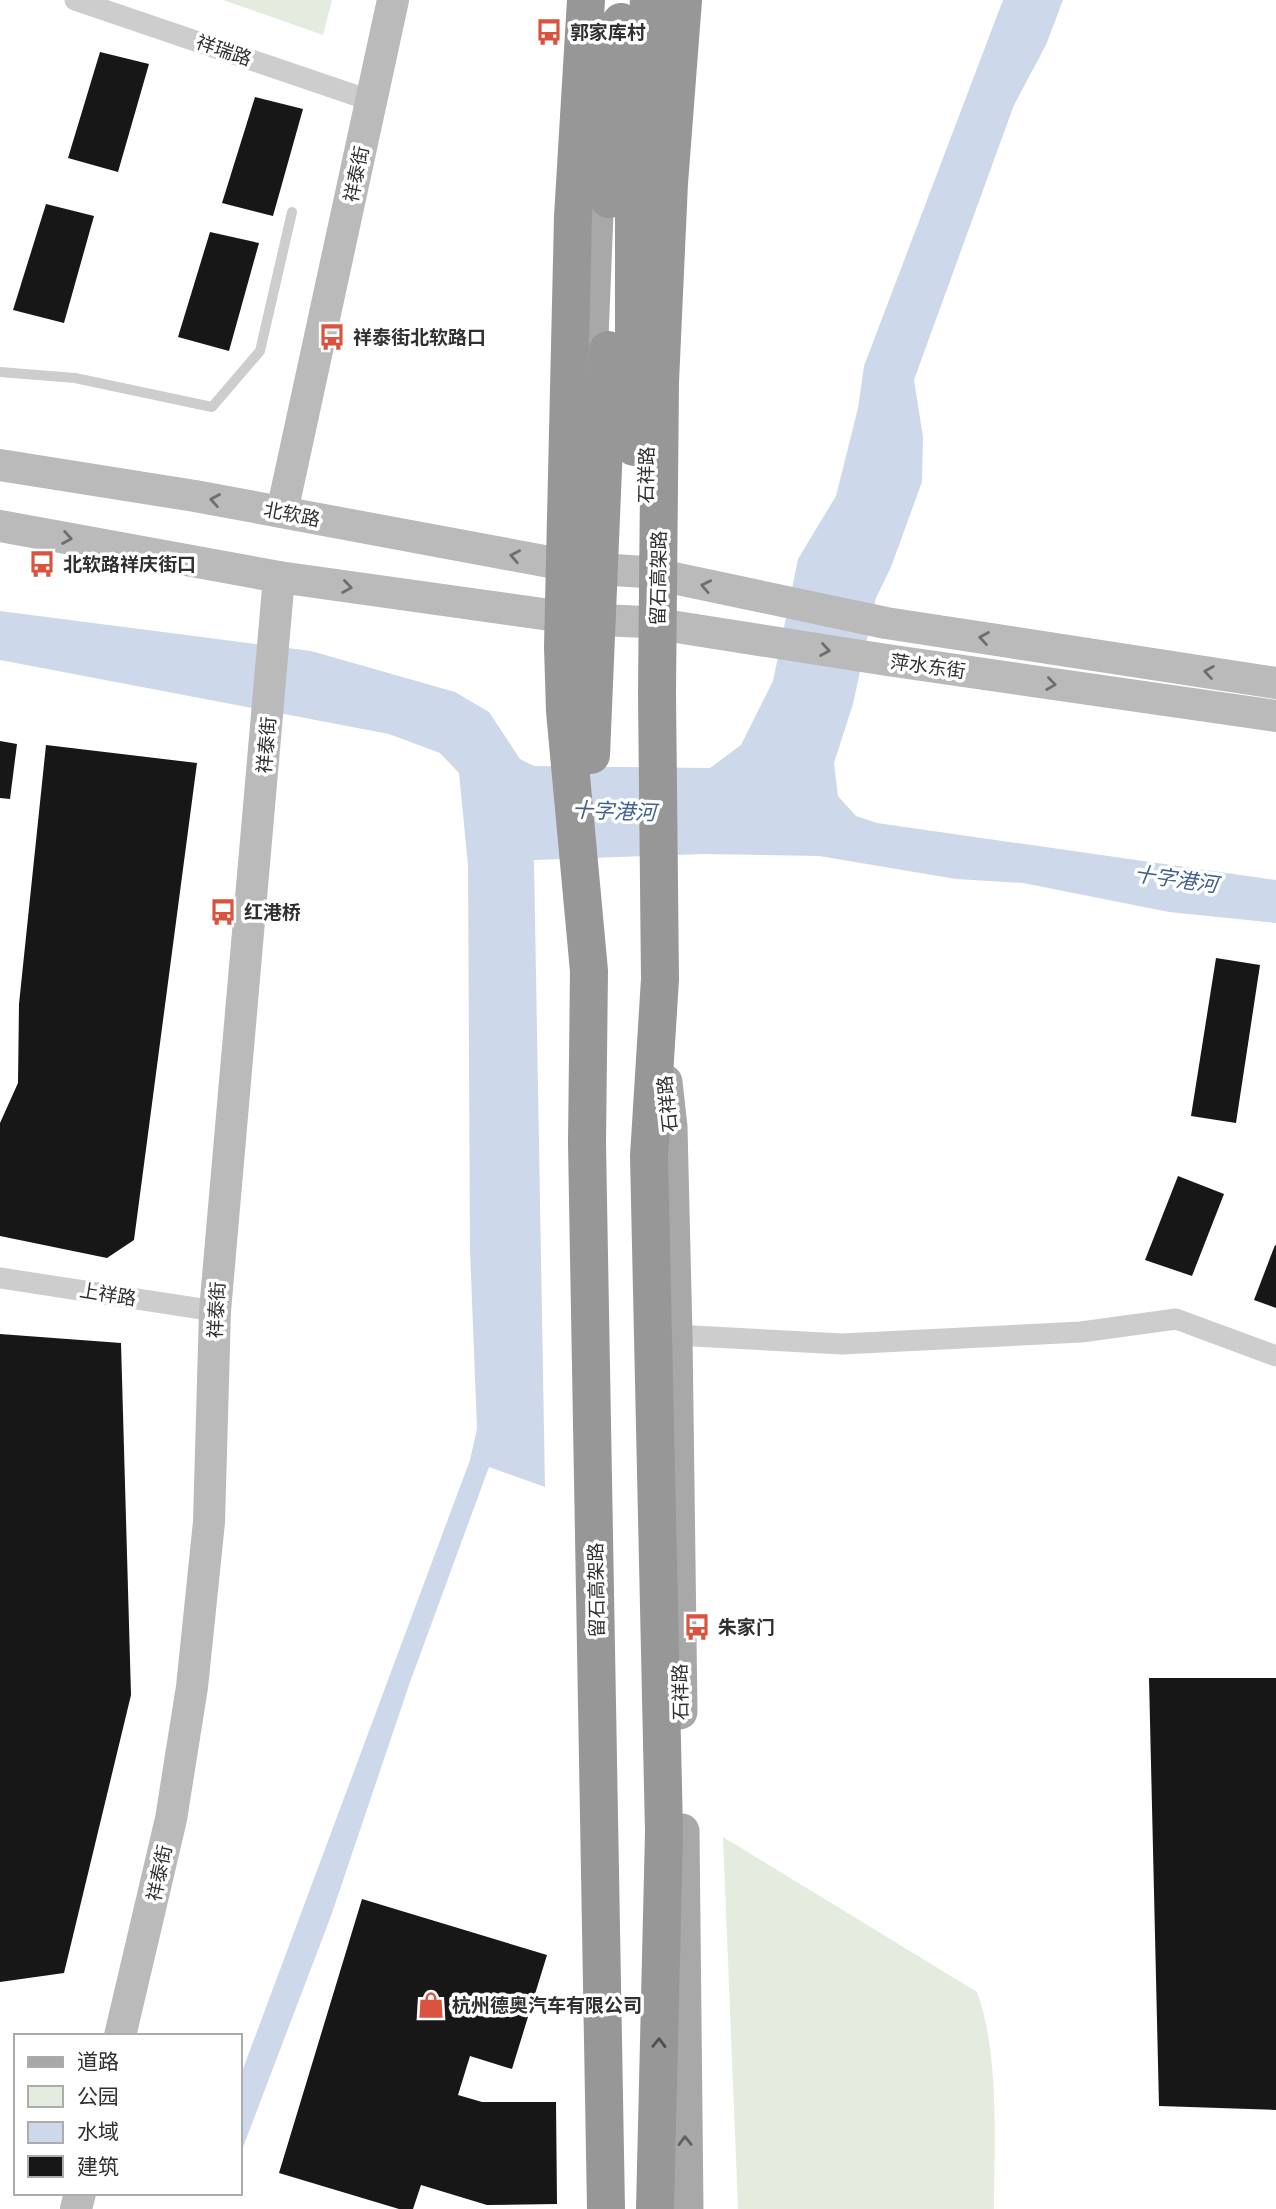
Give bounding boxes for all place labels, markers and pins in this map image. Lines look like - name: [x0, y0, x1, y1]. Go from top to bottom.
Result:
- bus stop icon: 郭家库村: [534, 17, 564, 47]
- place label: 郭家库村: [570, 20, 646, 44]
- bus stop icon: 祥泰街北软路口: [317, 322, 347, 352]
- place label: 祥泰街北软路口: [353, 325, 486, 349]
- bus stop icon: 北软路祥庆街口: [27, 549, 57, 579]
- place label: 北软路祥庆街口: [63, 552, 196, 576]
- bus stop icon: 红港桥: [208, 897, 238, 927]
- place label: 红港桥: [244, 900, 301, 924]
- bus stop icon: 朱家门: [682, 1612, 712, 1642]
- place label: 朱家门: [718, 1615, 775, 1639]
- shop icon: 杭州德奥汽车有限公司: [416, 1990, 446, 2020]
- place label: 杭州德奥汽车有限公司: [452, 1993, 642, 2017]

